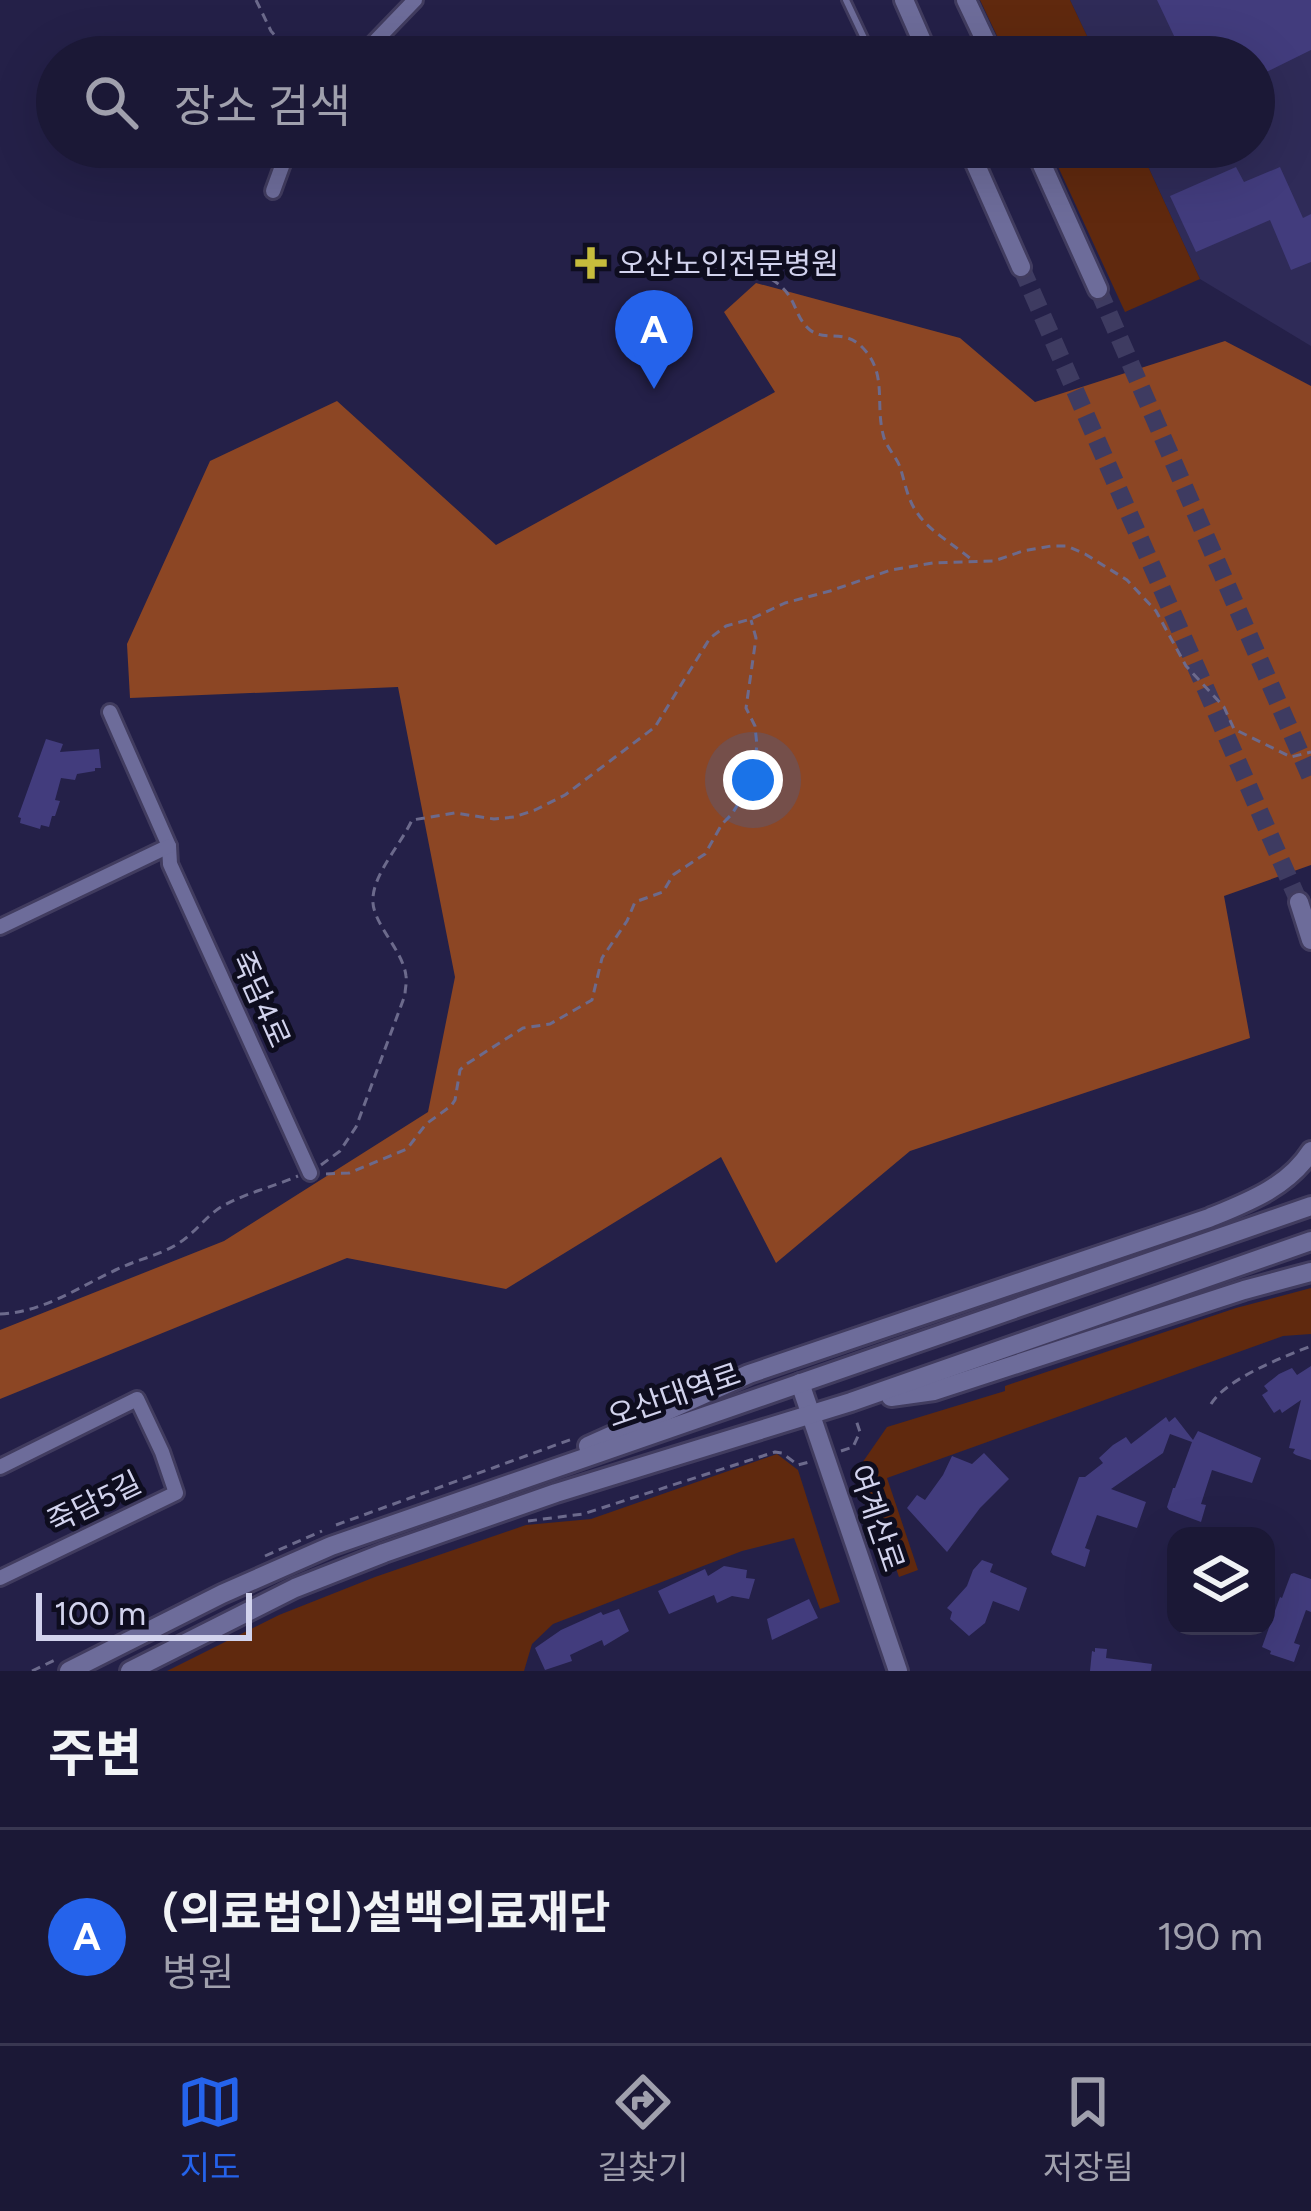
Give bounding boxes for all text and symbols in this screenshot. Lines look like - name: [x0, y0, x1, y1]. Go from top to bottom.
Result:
- search box: [36, 36, 1275, 168]
- icon: search: [78, 69, 144, 135]
- text: 장소 검색: [174, 79, 351, 133]
- place label: 오산노인전문병원: [618, 245, 839, 282]
- marker: 오산노인전문병원: [575, 247, 607, 279]
- pin: A: [615, 290, 693, 389]
- your location: [723, 750, 783, 810]
- street label: 죽담4로: [223, 945, 299, 1053]
- street label: 오산대역로: [603, 1355, 745, 1435]
- street label: 여계산로: [842, 1460, 912, 1576]
- street label: 죽담5길: [41, 1463, 147, 1541]
- map controls: [1167, 1527, 1275, 1635]
- button: layers: [1167, 1527, 1275, 1635]
- scale bar: [36, 1587, 252, 1640]
- text: 100 m: [54, 1594, 146, 1633]
- text: 주변: [48, 1723, 142, 1784]
- text: (의료법인)설백의료재단: [162, 1885, 610, 1939]
- text: A: [73, 1913, 101, 1960]
- text: 190 m: [1157, 1913, 1263, 1960]
- text: 병원: [162, 1949, 234, 1996]
- tab: 지도: [177, 2069, 243, 2189]
- tab: 길찾기: [597, 2069, 688, 2189]
- tab: 저장됨: [1043, 2069, 1134, 2189]

